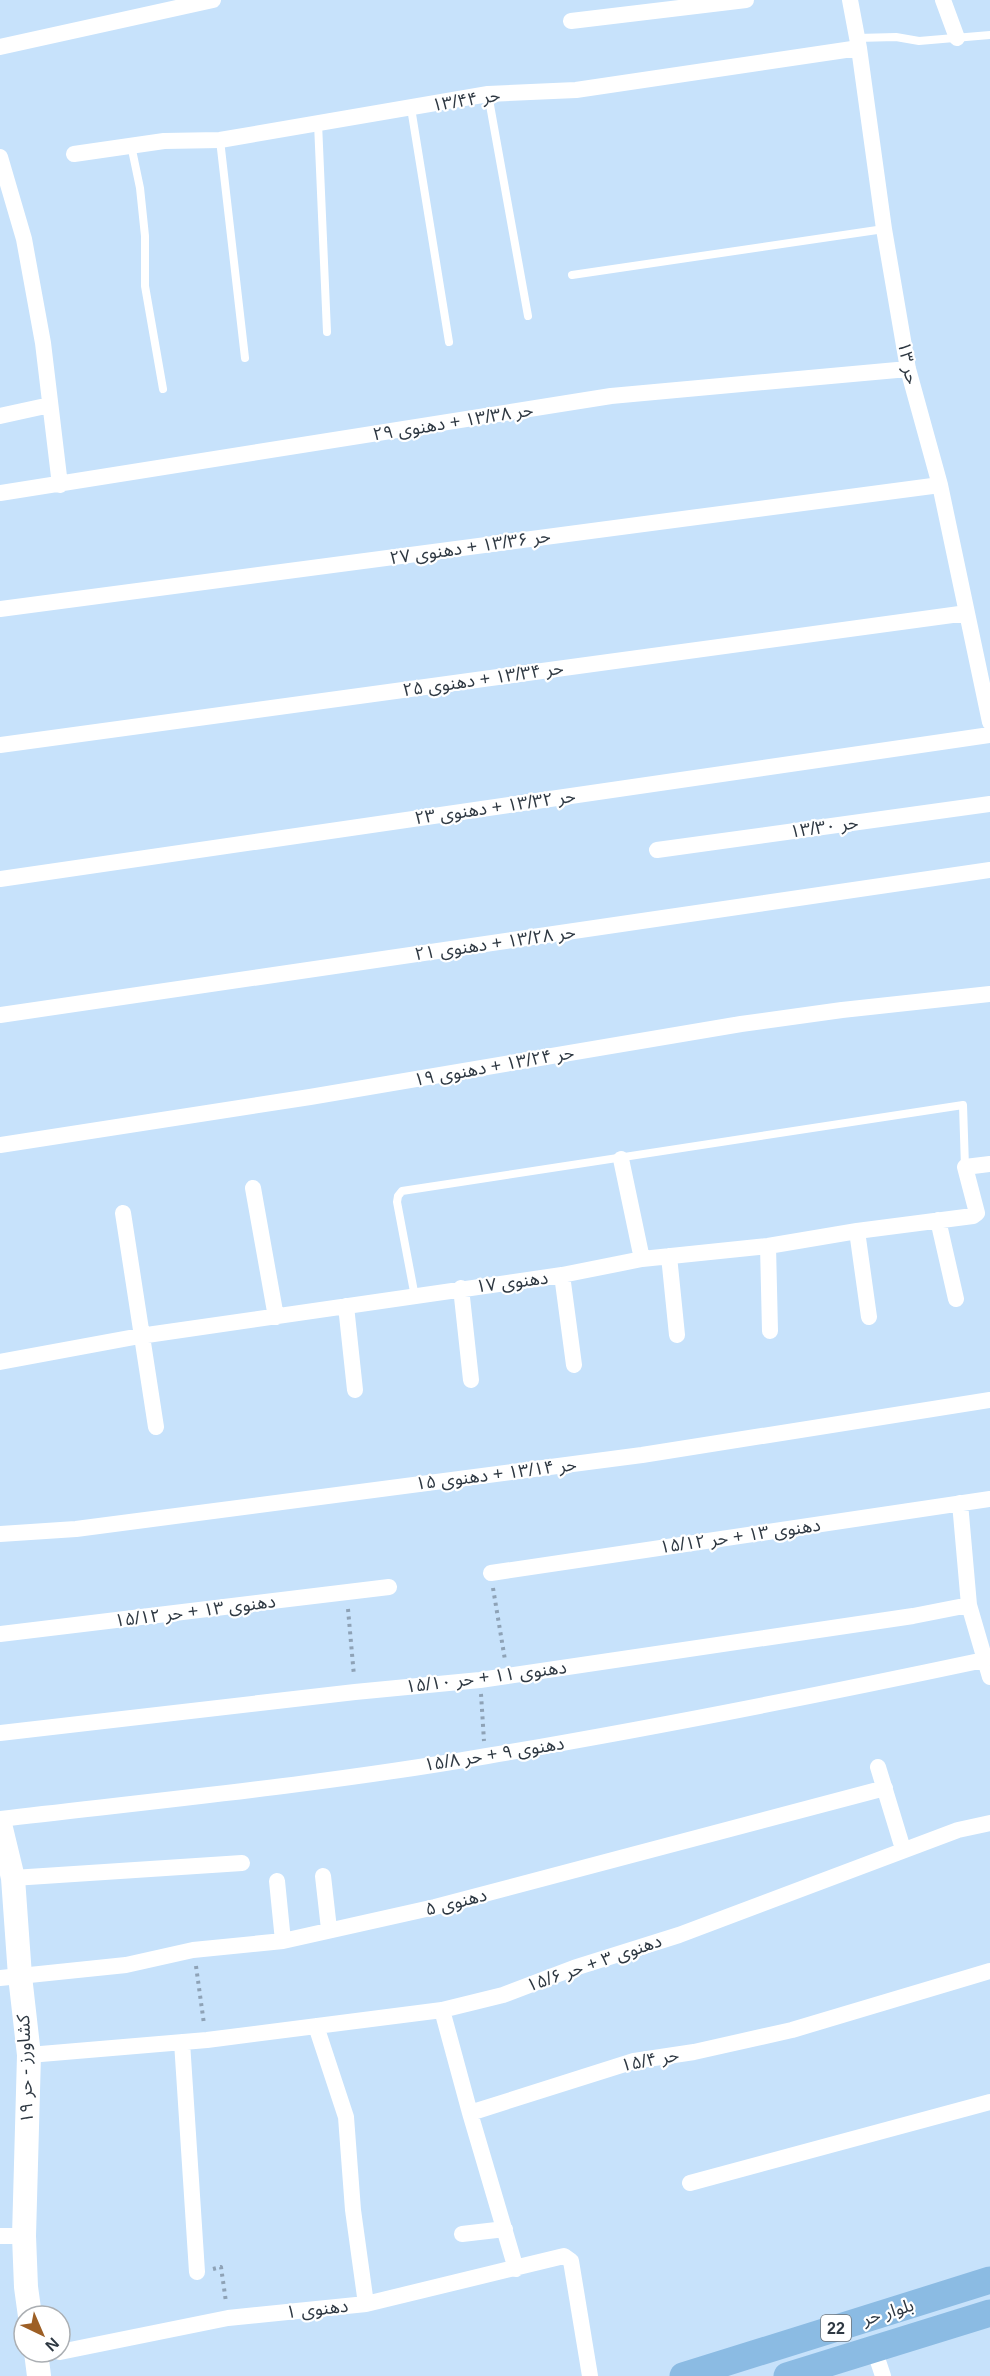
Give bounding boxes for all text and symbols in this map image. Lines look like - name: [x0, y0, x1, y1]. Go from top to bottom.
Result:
- street label: حر ۱۳/۴۴: [430, 85, 502, 116]
- street label: حر ۱۳: [893, 340, 922, 386]
- street label: حر ۱۳/۳۸ + دهنوی ۲۹: [371, 399, 535, 446]
- street label: حر ۱۳/۳۶ + دهنوی ۲۷: [388, 526, 552, 569]
- street label: حر ۱۳/۳۴ + دهنوی ۲۵: [401, 658, 565, 701]
- street label: حر ۱۳/۳۲ + دهنوی ۲۳: [413, 786, 577, 829]
- street label: حر ۱۳/۳۰: [788, 812, 860, 843]
- street label: حر ۱۳/۲۸ + دهنوی ۲۱: [413, 922, 577, 965]
- street label: حر ۱۳/۲۴ + دهنوی ۱۹: [412, 1042, 576, 1091]
- street label: دهنوی ۱۷: [475, 1268, 550, 1297]
- street label: حر ۱۳/۱۴ + دهنوی ۱۵: [414, 1454, 578, 1495]
- street label: دهنوی ۱۳ + حر ۱۵/۱۲: [658, 1515, 822, 1558]
- street label: دهنوی ۱۳ + حر ۱۵/۱۲: [113, 1591, 277, 1632]
- street label: دهنوی ۱۱ + حر ۱۵/۱۰: [404, 1657, 568, 1698]
- street label: دهنوی ۹ + حر ۱۵/۸: [422, 1733, 566, 1776]
- street label: دهنوی ۵: [423, 1885, 489, 1920]
- street label: دهنوی ۳ + حر ۱۵/۶: [524, 1930, 665, 1996]
- street label: کشاورز - حر ۱۹: [13, 2014, 38, 2124]
- street label: حر ۱۵/۴: [619, 2045, 681, 2076]
- street label: بلوار حر: [859, 2295, 916, 2330]
- street label: دهنوی ۱: [285, 2296, 349, 2323]
- north arrow: [12, 2304, 72, 2364]
- road number: 22: [821, 2315, 851, 2341]
- text: N: [42, 2334, 62, 2355]

